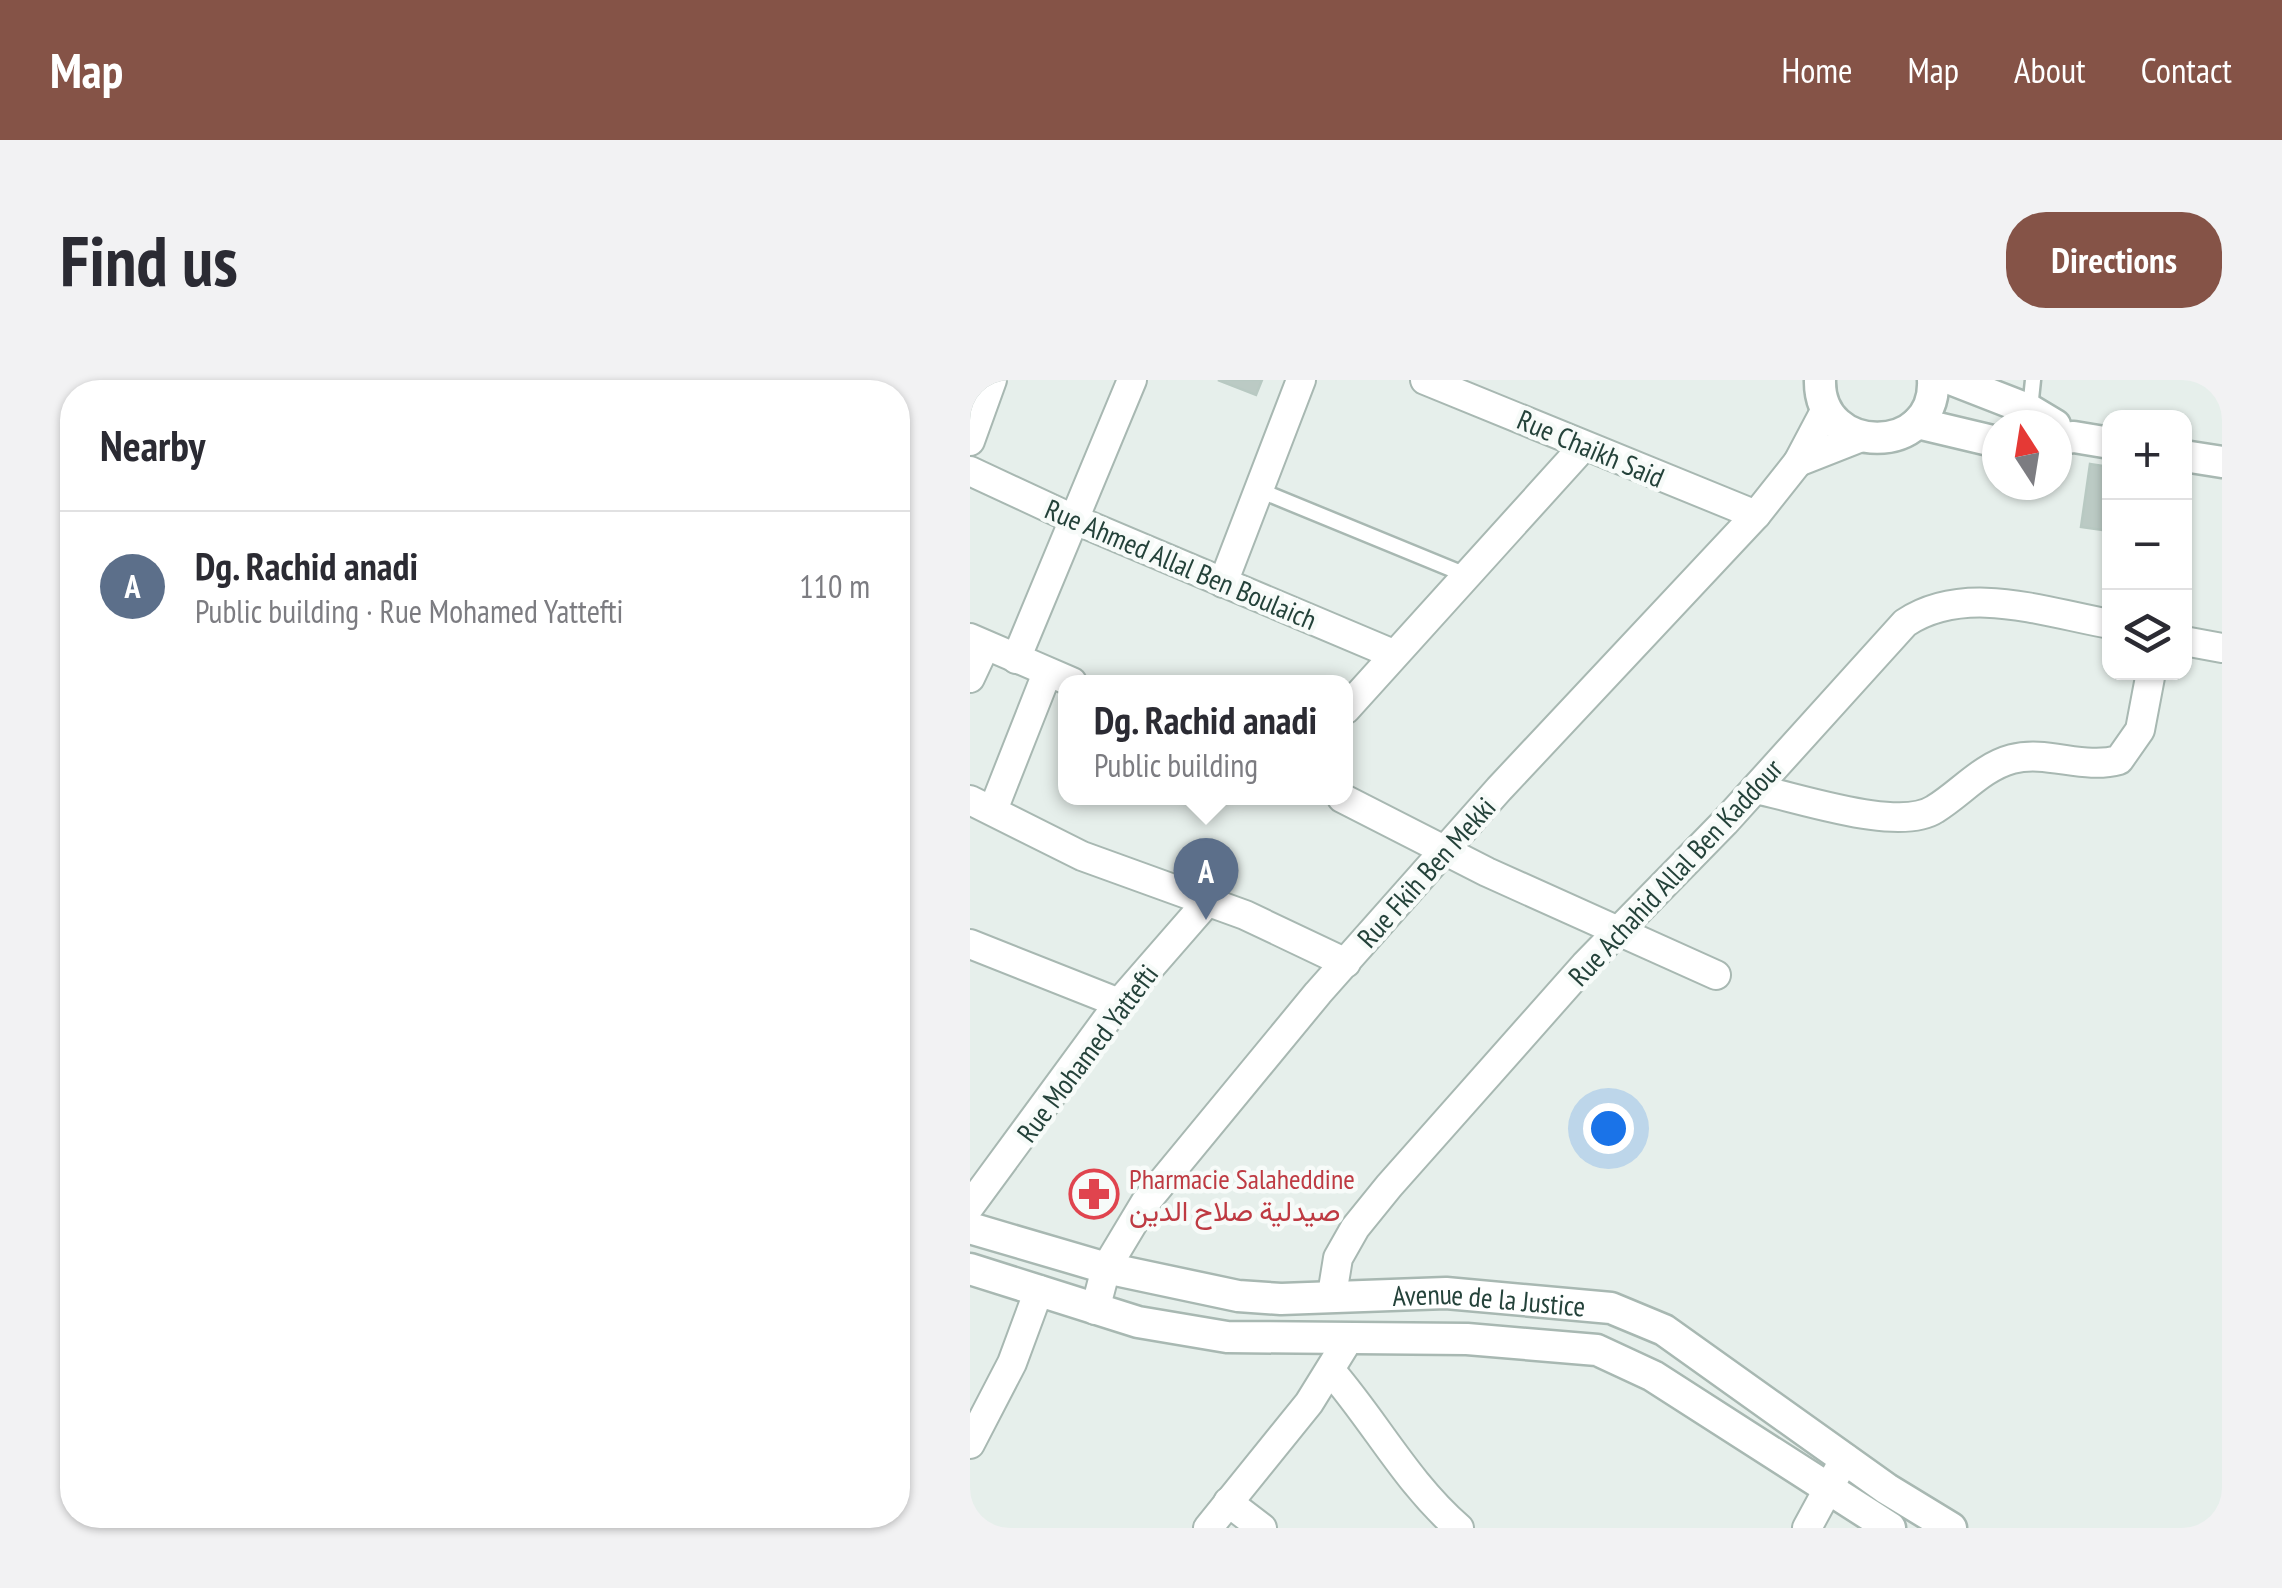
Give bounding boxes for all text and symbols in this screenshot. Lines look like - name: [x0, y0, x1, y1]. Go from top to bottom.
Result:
- text: Map: [50, 39, 123, 101]
- text: Home: [1781, 47, 1853, 93]
- text: Map: [1908, 47, 1959, 93]
- text: About: [2014, 47, 2086, 93]
- text: Contact: [2141, 47, 2232, 93]
- button: Directions: [2006, 212, 2222, 308]
- text: Find us: [60, 215, 238, 305]
- street label: Rue Chaikh Said: [1512, 400, 1670, 496]
- north arrow: [1982, 410, 2072, 500]
- map controls: [2102, 410, 2192, 680]
- button: +: [2102, 410, 2192, 500]
- text: Nearby: [100, 418, 205, 473]
- street label: Rue Ahmed Allal Ben Boulaich: [1040, 490, 1322, 638]
- button: −: [2102, 500, 2192, 590]
- text: Dg. Rachid anadi: [195, 541, 418, 590]
- text: A: [124, 565, 141, 607]
- text: 110 m: [799, 565, 870, 607]
- text: Public building · Rue Mohamed Yattefti: [195, 590, 623, 632]
- button: layers: [2102, 590, 2192, 680]
- popup: [1058, 675, 1353, 805]
- text: Dg. Rachid anadi: [1094, 695, 1317, 744]
- text: Public building: [1094, 744, 1258, 786]
- street label: Rue Achahid Allal Ben Kaddour: [1560, 750, 1790, 994]
- street label: Rue Fkih Ben Mekki: [1349, 789, 1503, 955]
- pin: A: [1174, 838, 1238, 920]
- street label: Rue Mohamed Yattefti: [1008, 957, 1166, 1149]
- your location: [1583, 1103, 1634, 1154]
- place label: Pharmacie Salaheddine صيدلية صلاح الدين: [1129, 1160, 1355, 1230]
- pharmacy icon: Pharmacie Salaheddine صيدلية صلاح الدين: [1068, 1168, 1120, 1220]
- street label: Avenue de la Justice: [1392, 1274, 1587, 1324]

